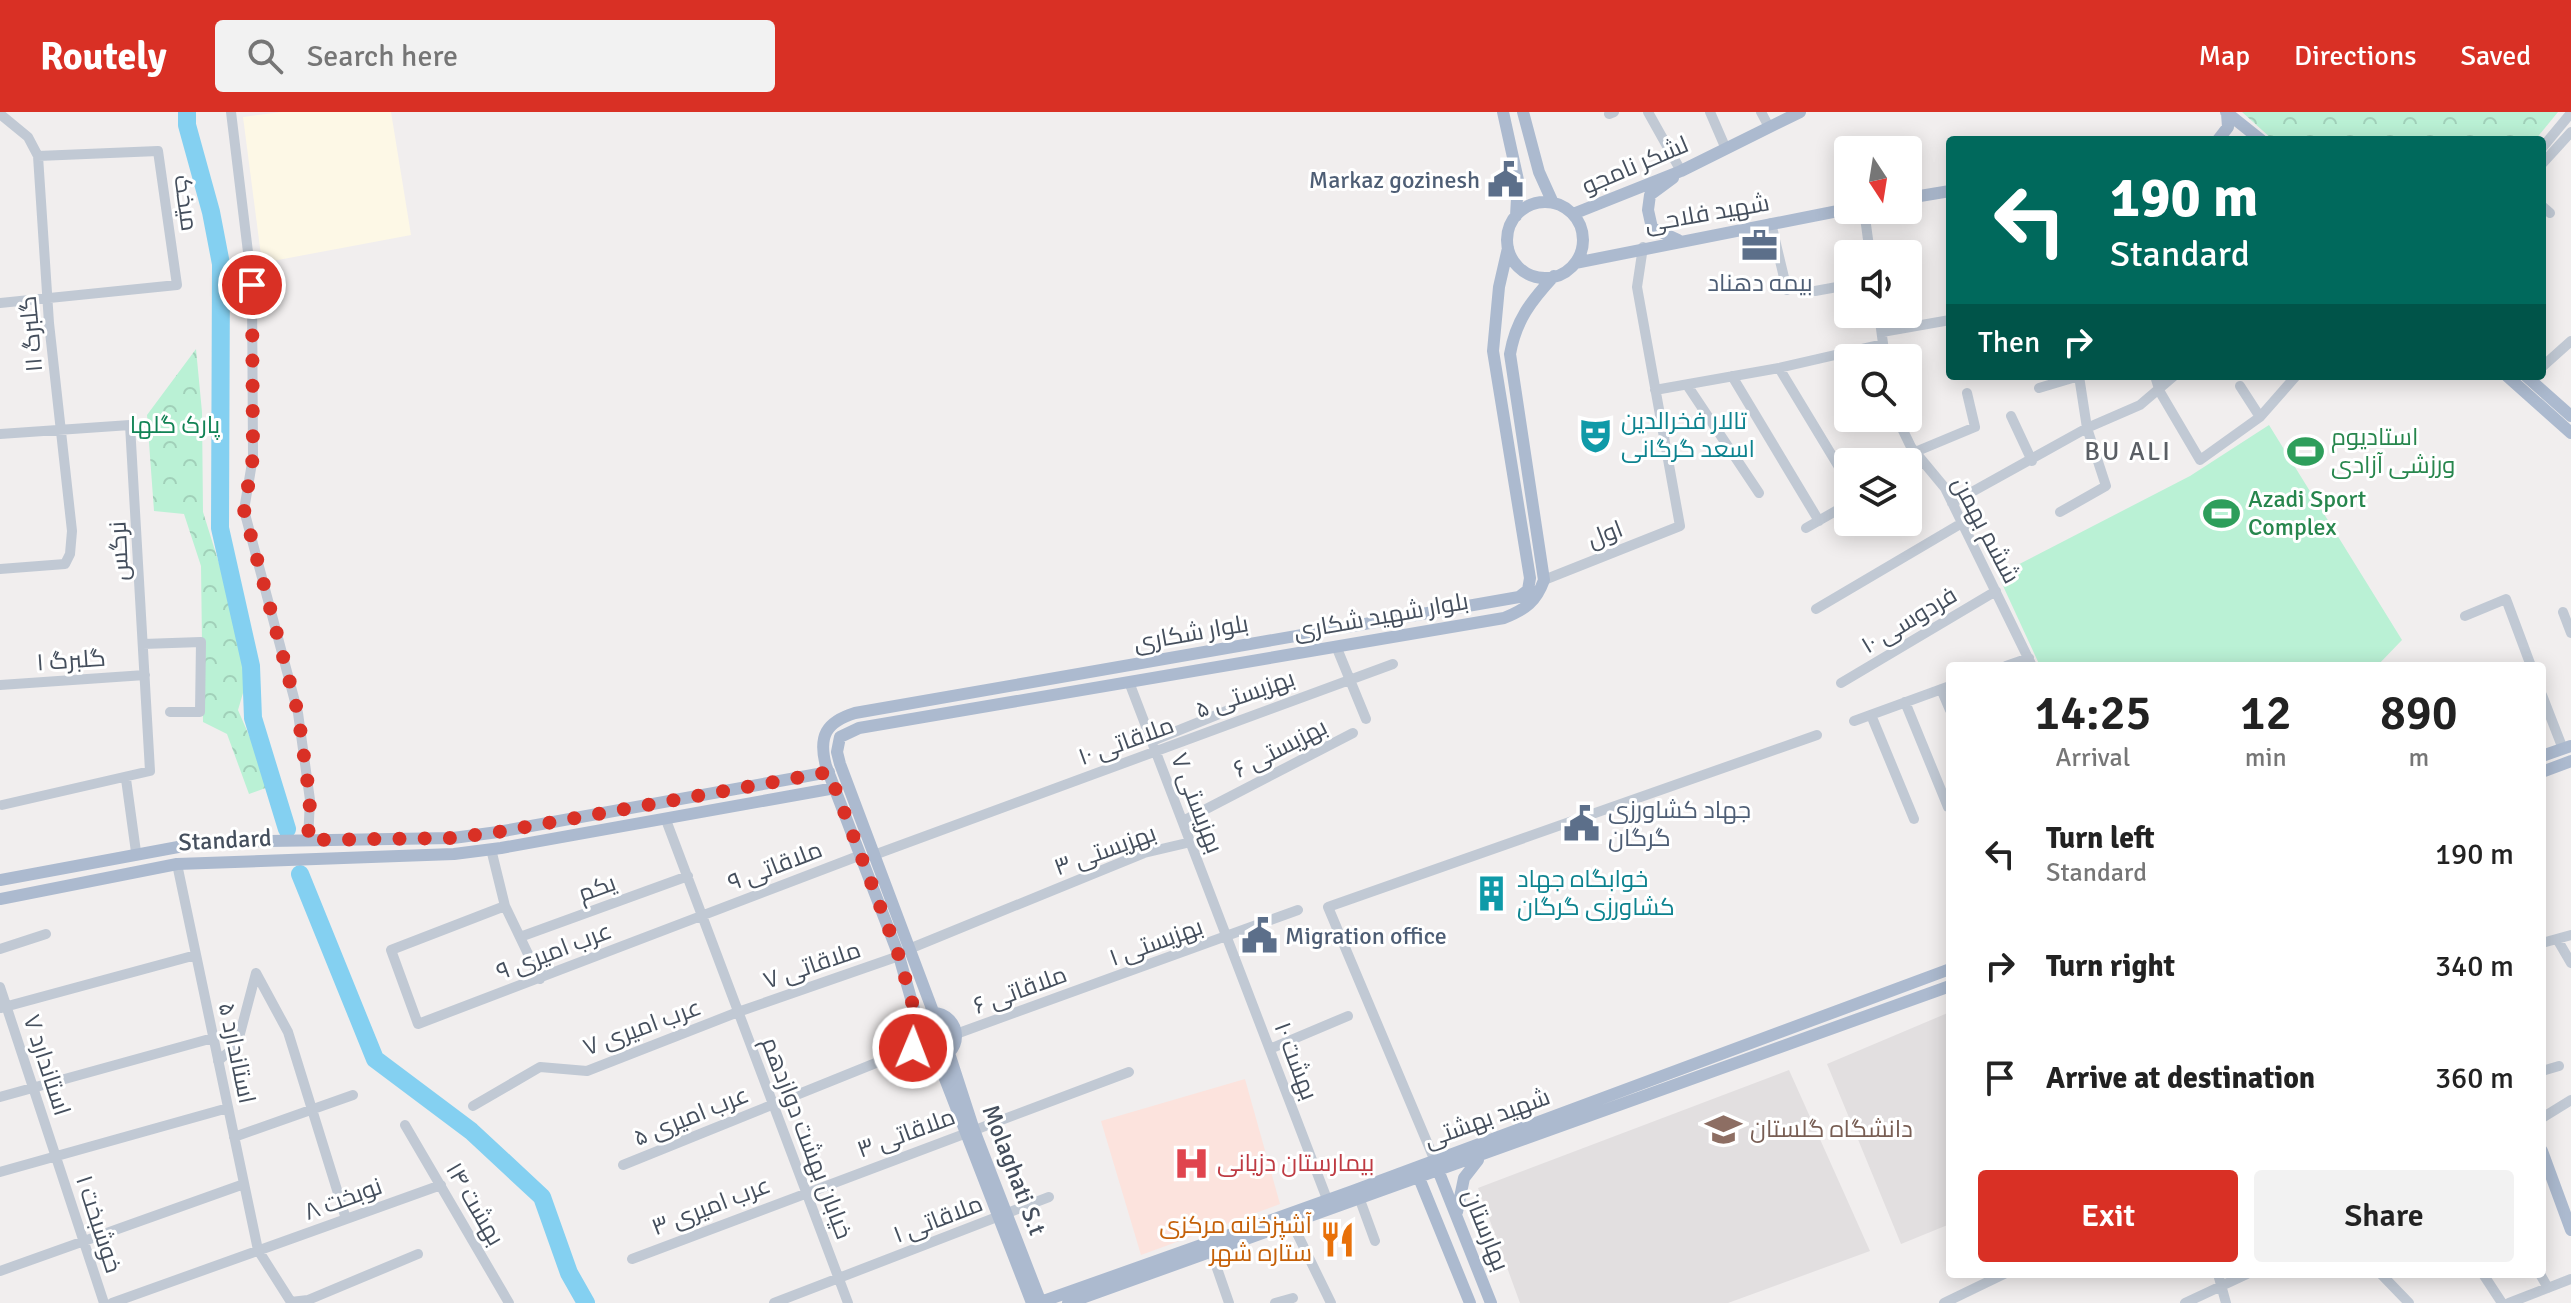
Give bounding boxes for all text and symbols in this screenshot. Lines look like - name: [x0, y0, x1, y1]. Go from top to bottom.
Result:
- search box: [215, 20, 775, 92]
- text: Routely: [40, 33, 167, 80]
- icon: search: [243, 34, 287, 78]
- text: Search here: [307, 38, 458, 75]
- text: Map: [2198, 39, 2250, 73]
- text: Directions: [2294, 39, 2416, 73]
- text: Saved: [2460, 39, 2531, 73]
- street label: لشکر نامجو: [1577, 129, 1693, 201]
- north arrow: [1834, 136, 1922, 224]
- map controls: [1834, 136, 1922, 536]
- public building icon: Markaz gozinesh: [1487, 161, 1525, 199]
- text: 190 m: [2110, 163, 2258, 232]
- place label: Markaz gozinesh: [1309, 165, 1480, 195]
- icon: left: [1978, 168, 2082, 272]
- street label: میخک: [167, 173, 205, 233]
- street label: شهید فلاحی: [1642, 187, 1772, 239]
- office icon: بیمه دهناد: [1741, 227, 1779, 265]
- text: Standard: [2110, 232, 2250, 277]
- button: sound: [1834, 240, 1922, 328]
- pin: [218, 251, 286, 319]
- icon: arrive: [230, 263, 274, 307]
- place label: بیمه دهناد: [1707, 268, 1813, 298]
- street label: گلبرگ ۱۱: [13, 294, 49, 374]
- icon: right: [2056, 320, 2100, 364]
- text: Then: [1978, 324, 2040, 361]
- button: search: [1834, 344, 1922, 432]
- place label: تالار فخرالدین اسعد گرگانی: [1621, 406, 1755, 464]
- park label: پارک گلها: [130, 410, 221, 441]
- theatre icon: تالار فخرالدین اسعد گرگانی: [1576, 416, 1614, 454]
- place label: استادیوم ورزشی آزادی: [2331, 422, 2455, 480]
- sports icon: استادیوم ورزشی آزادی: [2286, 432, 2324, 470]
- district label: BU ALI: [2084, 436, 2172, 468]
- button: layers: [1834, 448, 1922, 536]
- street label: ششم بهمن: [1944, 471, 2027, 589]
- place label: Azadi Sport Complex: [2248, 484, 2366, 542]
- sports icon: Azadi Sport Complex: [2203, 494, 2241, 532]
- street label: اول: [1583, 514, 1627, 554]
- street label: نرگس: [102, 520, 136, 582]
- street label: ۱۰ فردوسی: [1856, 580, 1962, 660]
- street label: بلوار شهید شکاری: [1291, 586, 1471, 646]
- street label: بلوار شکاری: [1131, 608, 1251, 658]
- street label: گلبرگ ۱: [35, 643, 107, 677]
- street label: ۵ بهزیستی: [1191, 663, 1299, 725]
- text: 14:25: [2034, 684, 2152, 743]
- text: 12: [2240, 684, 2292, 743]
- text: 890: [2380, 684, 2458, 743]
- street label: ۱۰ ملاقاتی: [1074, 710, 1178, 772]
- street label: بهزیستی ۶: [1228, 712, 1332, 784]
- text: Arrival: [2055, 742, 2130, 774]
- text: min: [2245, 742, 2287, 774]
- text: m: [2408, 742, 2429, 774]
- street label: ۷ بهزیستی: [1164, 749, 1230, 857]
- place label: جهاد کشاورزی گرگان: [1608, 795, 1751, 853]
- public building icon: جهاد کشاورزی گرگان: [1563, 805, 1601, 843]
- street label: ۳ بهزیستی: [1050, 818, 1160, 882]
- text: Turn left: [2046, 820, 2155, 857]
- street label: Standard: [178, 823, 272, 857]
- icon: left: [1978, 832, 2022, 876]
- street label: ملاقاتی ۹: [724, 834, 826, 898]
- text: 190 m: [2435, 836, 2514, 873]
- text: Standard: [2046, 857, 2147, 889]
- place label: خوابگاه جهاد کشاورزی گرگان: [1517, 864, 1675, 922]
- street label: یکم: [574, 867, 621, 910]
- building icon: خوابگاه جهاد کشاورزی گرگان: [1472, 874, 1510, 912]
- street label: بهزیستی ۱: [1105, 911, 1207, 973]
- street label: ۹ عرب امیری: [492, 915, 616, 987]
- public building icon: Migration office: [1240, 917, 1278, 955]
- place label: Migration office: [1285, 921, 1447, 951]
- street label: ۷ ملاقاتی: [759, 934, 865, 996]
- icon: right: [1978, 944, 2022, 988]
- text: Turn right: [2046, 948, 2175, 985]
- text: 340 m: [2435, 948, 2514, 985]
- street label: ۶ ملاقاتی: [969, 959, 1071, 1021]
- street label: ۷ عرب امیری: [579, 992, 705, 1062]
- street label: ۵ استاندارد: [212, 1000, 262, 1106]
- position arrow: [871, 1006, 955, 1090]
- street label: استاندارد ۷: [17, 1011, 77, 1119]
- street label: بهشت ۱۰: [1267, 1018, 1325, 1104]
- street label: خیابان بهشت دوازدهم: [754, 1033, 859, 1244]
- icon: arrive: [1978, 1056, 2022, 1100]
- text: Arrive at destination: [2046, 1060, 2315, 1097]
- text: 360 m: [2435, 1060, 2514, 1097]
- street label: ۵ عرب امیری: [629, 1079, 753, 1153]
- street label: شهید بهشتی: [1420, 1081, 1554, 1155]
- street label: ملاقاتی ۳: [853, 1101, 959, 1165]
- street label: Molaghati S.t: [975, 1101, 1053, 1239]
- school or university icon: دانشگاه گلستان: [1705, 1110, 1743, 1148]
- place label: دانشگاه گلستان: [1750, 1114, 1913, 1144]
- hospital icon: بیمارستان دزیانی: [1172, 1144, 1210, 1182]
- place label: بیمارستان دزیانی: [1217, 1148, 1374, 1178]
- street label: بهشت ۱۴: [439, 1157, 511, 1251]
- street label: ۳ عرب امیری: [647, 1170, 775, 1242]
- button: Exit: [1978, 1170, 2238, 1262]
- button: Share: [2254, 1170, 2514, 1262]
- street label: ۱ خوشبخت: [69, 1171, 129, 1277]
- street label: ۸ نوبخت: [300, 1171, 386, 1227]
- street label: بهارستان: [1456, 1185, 1516, 1275]
- street label: ملاقاتی ۱: [889, 1188, 987, 1250]
- place label: آشپزخانه مرکزی ستاره شهر: [1159, 1210, 1313, 1268]
- restaurant icon: آشپزخانه مرکزی ستاره شهر: [1319, 1220, 1357, 1258]

